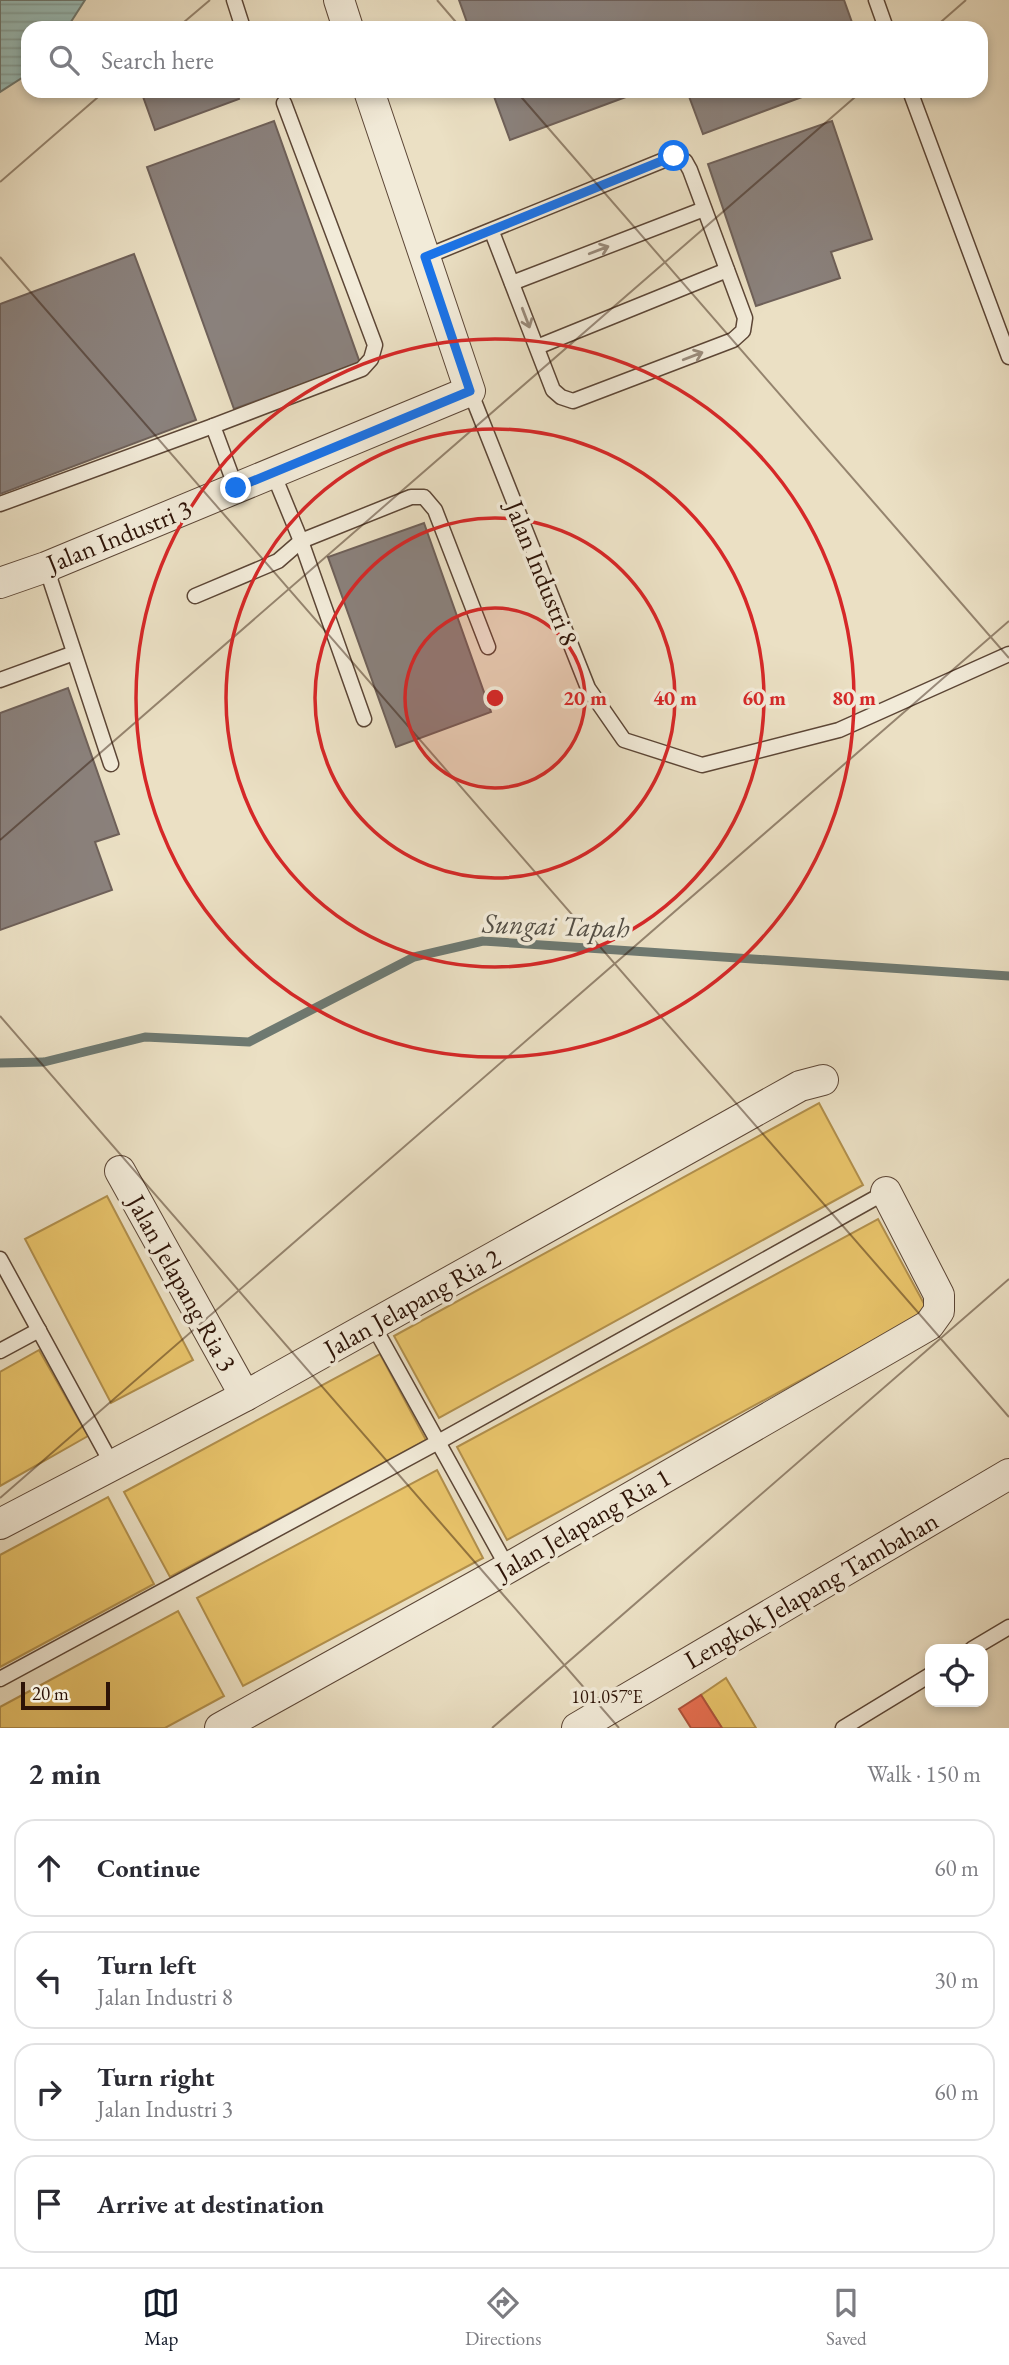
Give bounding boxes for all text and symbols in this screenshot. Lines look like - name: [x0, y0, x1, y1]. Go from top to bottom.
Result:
- search box: [21, 21, 988, 98]
- icon: search: [45, 41, 83, 79]
- text: Search here: [101, 43, 214, 77]
- route start: [658, 140, 689, 171]
- one-way arrow: [587, 242, 609, 255]
- one-way arrow: [520, 307, 533, 329]
- one-way arrow: [681, 348, 703, 361]
- route end: [220, 472, 251, 503]
- street label: Jalan Industri 3: [40, 491, 197, 581]
- street label: Jalan Industri 8: [497, 494, 587, 651]
- text: 20 m: [563, 684, 607, 711]
- text: 40 m: [653, 684, 697, 711]
- text: 60 m: [742, 684, 786, 711]
- text: 80 m: [832, 684, 876, 711]
- centre of rings: [483, 686, 507, 710]
- water label: Sungai Tapah: [481, 904, 631, 946]
- street label: Jalan Jelapang Ria 3: [118, 1187, 245, 1377]
- street label: Jalan Jelapang Ria 2: [316, 1240, 507, 1367]
- street label: Jalan Jelapang Ria 1: [488, 1460, 677, 1589]
- street label: Lengkok Jelapang Tambahan: [678, 1503, 944, 1677]
- map controls: [925, 1644, 988, 1707]
- button: locate: [925, 1644, 988, 1707]
- scale bar: [21, 1679, 110, 1711]
- text: 20 m: [32, 1681, 69, 1706]
- text: 101.057°E: [571, 1685, 643, 1708]
- text: 2 min: [28, 1754, 101, 1793]
- text: Walk · 150 m: [867, 1759, 981, 1789]
- icon: ahead: [30, 1849, 68, 1887]
- text: Continue: [97, 1851, 200, 1885]
- text: 60 m: [934, 1853, 979, 1883]
- text: Turn left: [97, 1948, 196, 1982]
- icon: left: [30, 1961, 68, 1999]
- text: 30 m: [934, 1965, 979, 1995]
- text: Jalan Industri 8: [97, 1982, 233, 2012]
- text: Turn right: [97, 2060, 215, 2094]
- icon: right: [30, 2073, 68, 2111]
- text: 60 m: [934, 2077, 979, 2107]
- text: Jalan Industri 3: [97, 2094, 233, 2124]
- icon: arrive: [30, 2185, 68, 2223]
- text: Arrive at destination: [97, 2187, 324, 2221]
- tab: Map: [142, 2284, 180, 2351]
- tab: Directions: [465, 2284, 541, 2351]
- tab: Saved: [826, 2284, 867, 2351]

